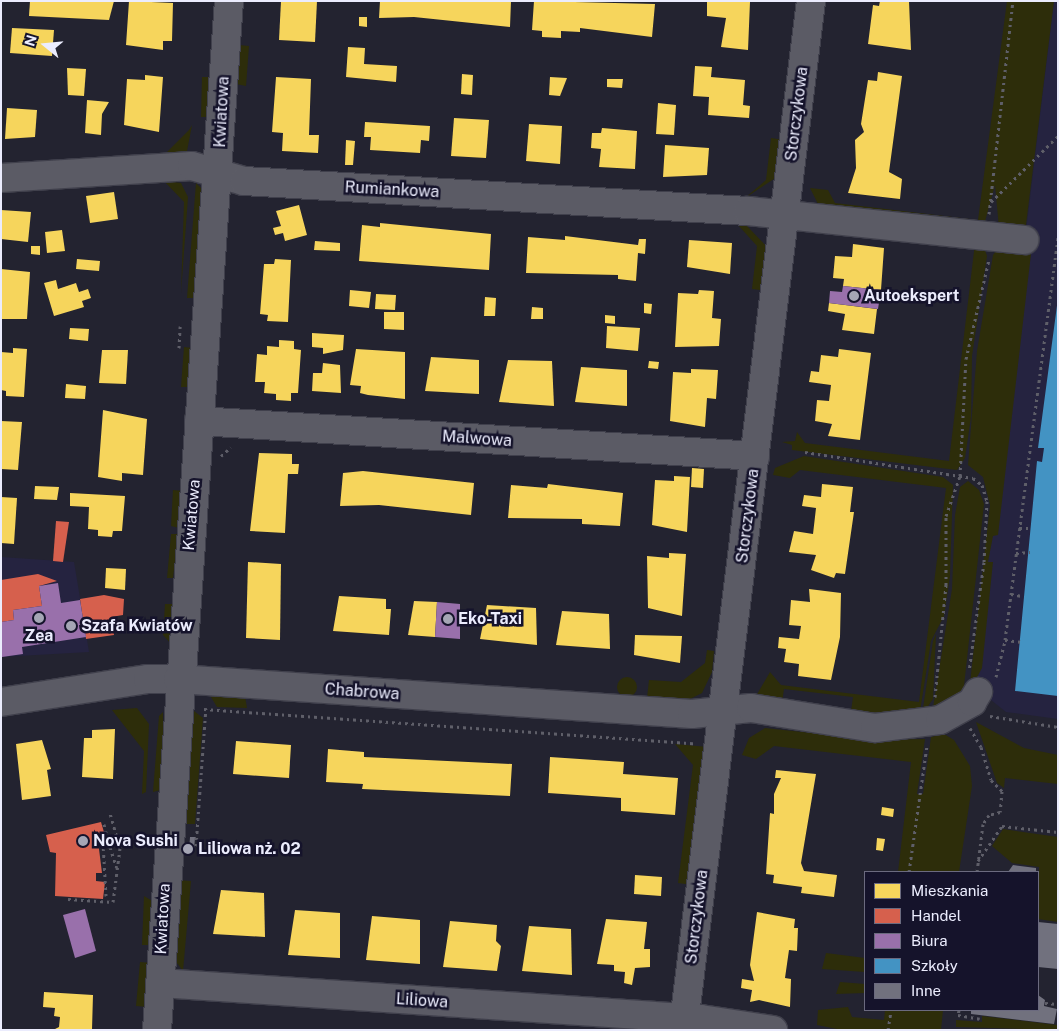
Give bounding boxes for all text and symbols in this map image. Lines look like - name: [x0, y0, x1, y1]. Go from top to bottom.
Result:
- north arrow: [20, 20, 70, 70]
- text: N: [21, 33, 40, 48]
- street label: Storczykowa: [782, 66, 812, 162]
- street label: Kwiatowa: [211, 76, 233, 148]
- street label: Rumiankowa: [344, 178, 440, 202]
- place label: Autoekspert: [864, 286, 959, 306]
- marker: Autoekspert: [848, 290, 860, 302]
- street label: Malwowa: [441, 427, 513, 451]
- street label: Storczykowa: [733, 468, 763, 564]
- street label: Kwiatowa: [179, 479, 205, 551]
- place label: Eko-Taxi: [458, 609, 522, 629]
- marker: Zea: [33, 612, 45, 624]
- marker: Eko-Taxi: [442, 613, 454, 625]
- place label: Szafa Kwiatów: [81, 616, 193, 636]
- marker: Szafa Kwiatów: [65, 620, 77, 632]
- place label: Zea: [25, 626, 53, 646]
- street label: Chabrowa: [324, 680, 400, 704]
- place label: Nova Sushi: [93, 831, 178, 851]
- marker: Nova Sushi: [77, 835, 89, 847]
- place label: Liliowa nż. 02: [198, 839, 301, 859]
- marker: Liliowa nż. 02: [182, 843, 194, 855]
- street label: Storczykowa: [682, 869, 712, 965]
- legend: [864, 871, 1039, 1011]
- text: Mieszkania: [911, 882, 988, 899]
- street label: Kwiatowa: [152, 883, 174, 955]
- text: Handel: [911, 907, 961, 924]
- text: Biura: [911, 932, 947, 949]
- text: Szkoły: [911, 957, 958, 974]
- text: Inne: [911, 982, 941, 999]
- street label: Liliowa: [395, 990, 449, 1012]

